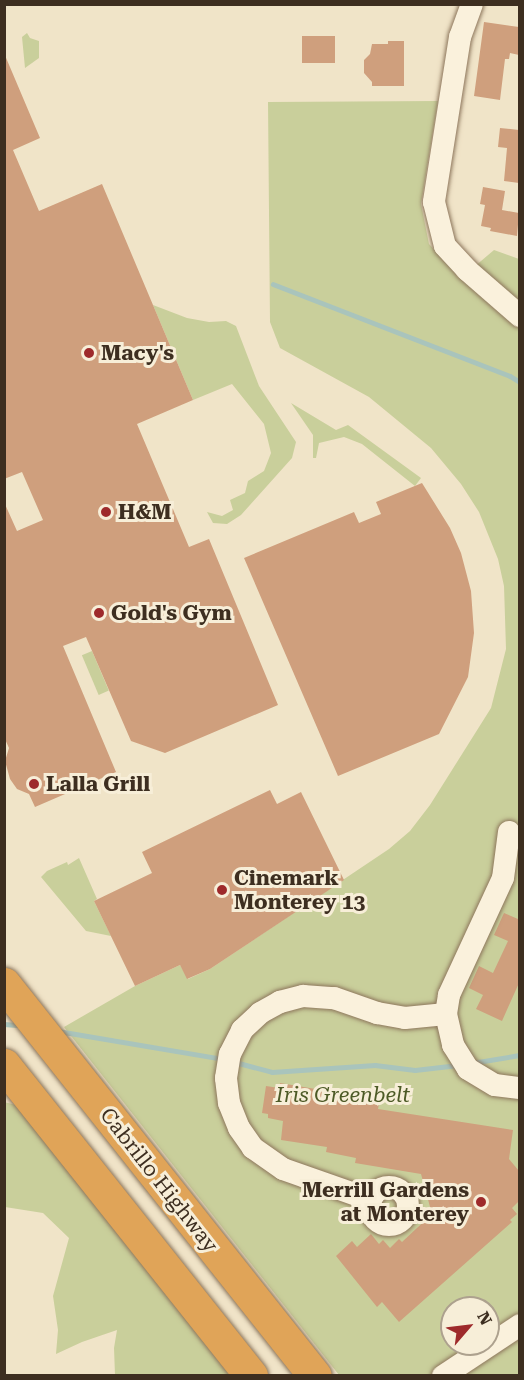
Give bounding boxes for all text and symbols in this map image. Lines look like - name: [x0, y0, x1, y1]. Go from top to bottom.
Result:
- place label: Macy's: [101, 340, 174, 366]
- marker: Macy's: [82, 346, 96, 360]
- place label: H&M: [118, 499, 172, 525]
- marker: H&M: [99, 505, 113, 519]
- place label: Gold's Gym: [111, 600, 232, 626]
- marker: Gold's Gym: [92, 606, 106, 620]
- place label: Lalla Grill: [46, 771, 150, 797]
- marker: Lalla Grill: [27, 777, 41, 791]
- place label: Cinemark Monterey 13: [234, 865, 365, 915]
- marker: Cinemark Monterey 13: [215, 883, 229, 897]
- park label: Iris Greenbelt: [276, 1082, 410, 1108]
- street label: Cabrillo Highway: [95, 1103, 223, 1257]
- place label: Merrill Gardens at Monterey: [302, 1177, 469, 1227]
- marker: Merrill Gardens at Monterey: [474, 1195, 488, 1209]
- north arrow: [440, 1296, 500, 1356]
- text: N: [473, 1308, 496, 1328]

